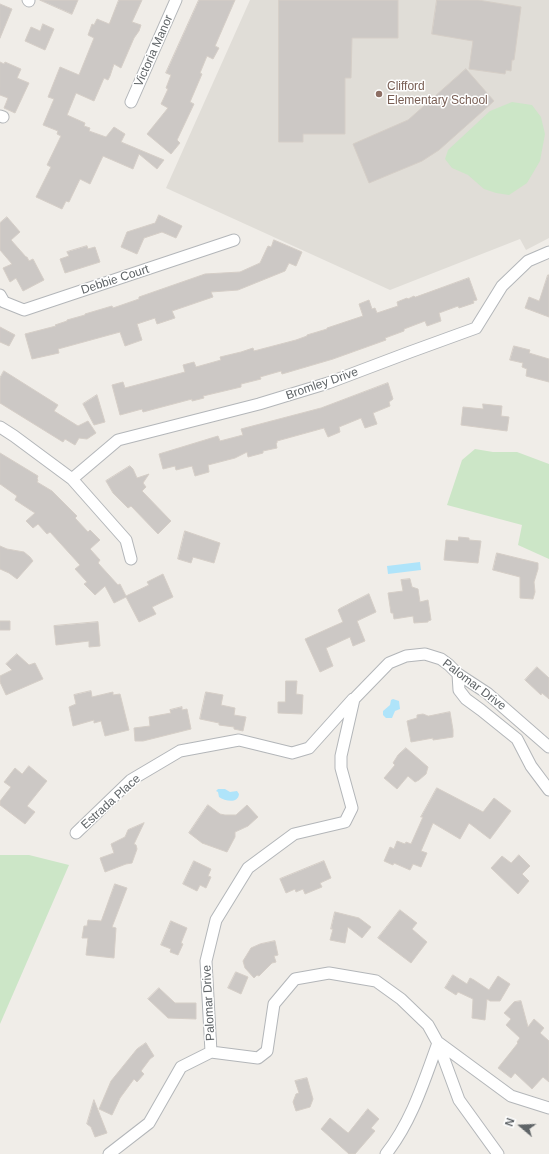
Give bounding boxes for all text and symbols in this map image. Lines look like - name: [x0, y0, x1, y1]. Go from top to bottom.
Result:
- street label: Victoria Manor: [132, 13, 176, 89]
- place label: Clifford Elementary School: [387, 80, 488, 108]
- marker: Clifford Elementary School: [374, 89, 384, 99]
- street label: Debbie Court: [79, 262, 151, 298]
- street label: Bromley Drive: [284, 365, 360, 403]
- street label: Palomar Drive: [439, 656, 509, 714]
- street label: Estrada Place: [78, 772, 144, 832]
- street label: Palomar Drive: [200, 965, 218, 1041]
- north arrow: [501, 1106, 541, 1146]
- text: N: [503, 1116, 517, 1128]

